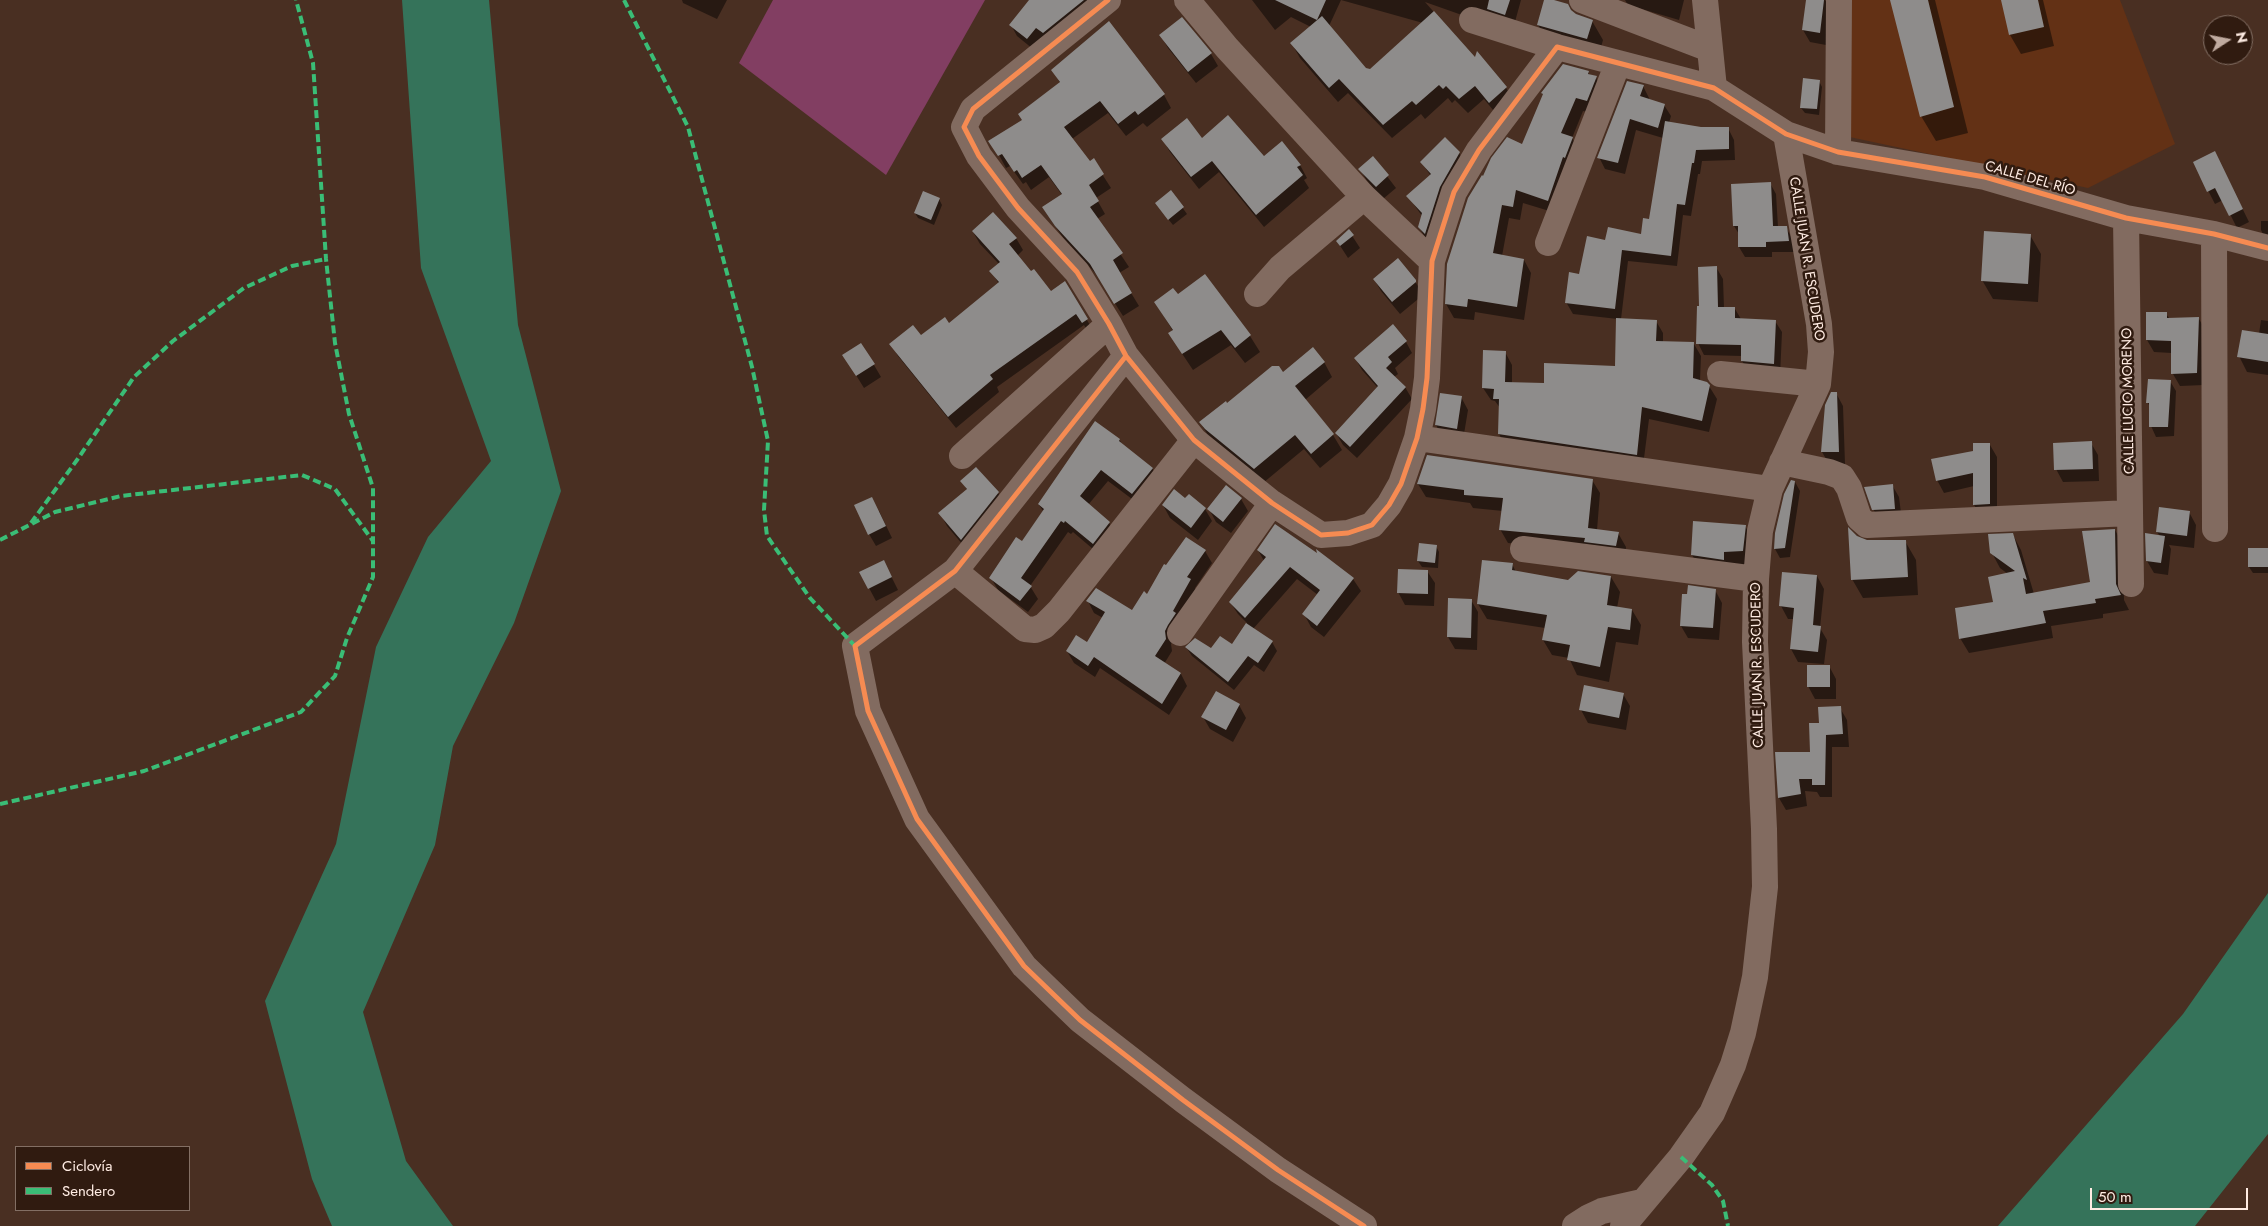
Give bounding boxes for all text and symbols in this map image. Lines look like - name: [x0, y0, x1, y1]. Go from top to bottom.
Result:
- north arrow: [2203, 15, 2253, 65]
- text: N: [2231, 30, 2253, 45]
- street label: CALLE DEL RÍO: [1983, 158, 2077, 200]
- street label: CALLE JUAN R. ESCUDERO: [1785, 176, 1827, 342]
- street label: CALLE LUCIO MORENO: [2119, 328, 2139, 474]
- street label: CALLE JUAN R. ESCUDERO: [1748, 582, 1768, 748]
- legend: [15, 1146, 190, 1211]
- text: Ciclovía: [62, 1155, 112, 1177]
- scale bar: [2093, 1178, 2250, 1210]
- text: Sendero: [62, 1180, 115, 1202]
- text: 50 m: [2098, 1186, 2132, 1208]

